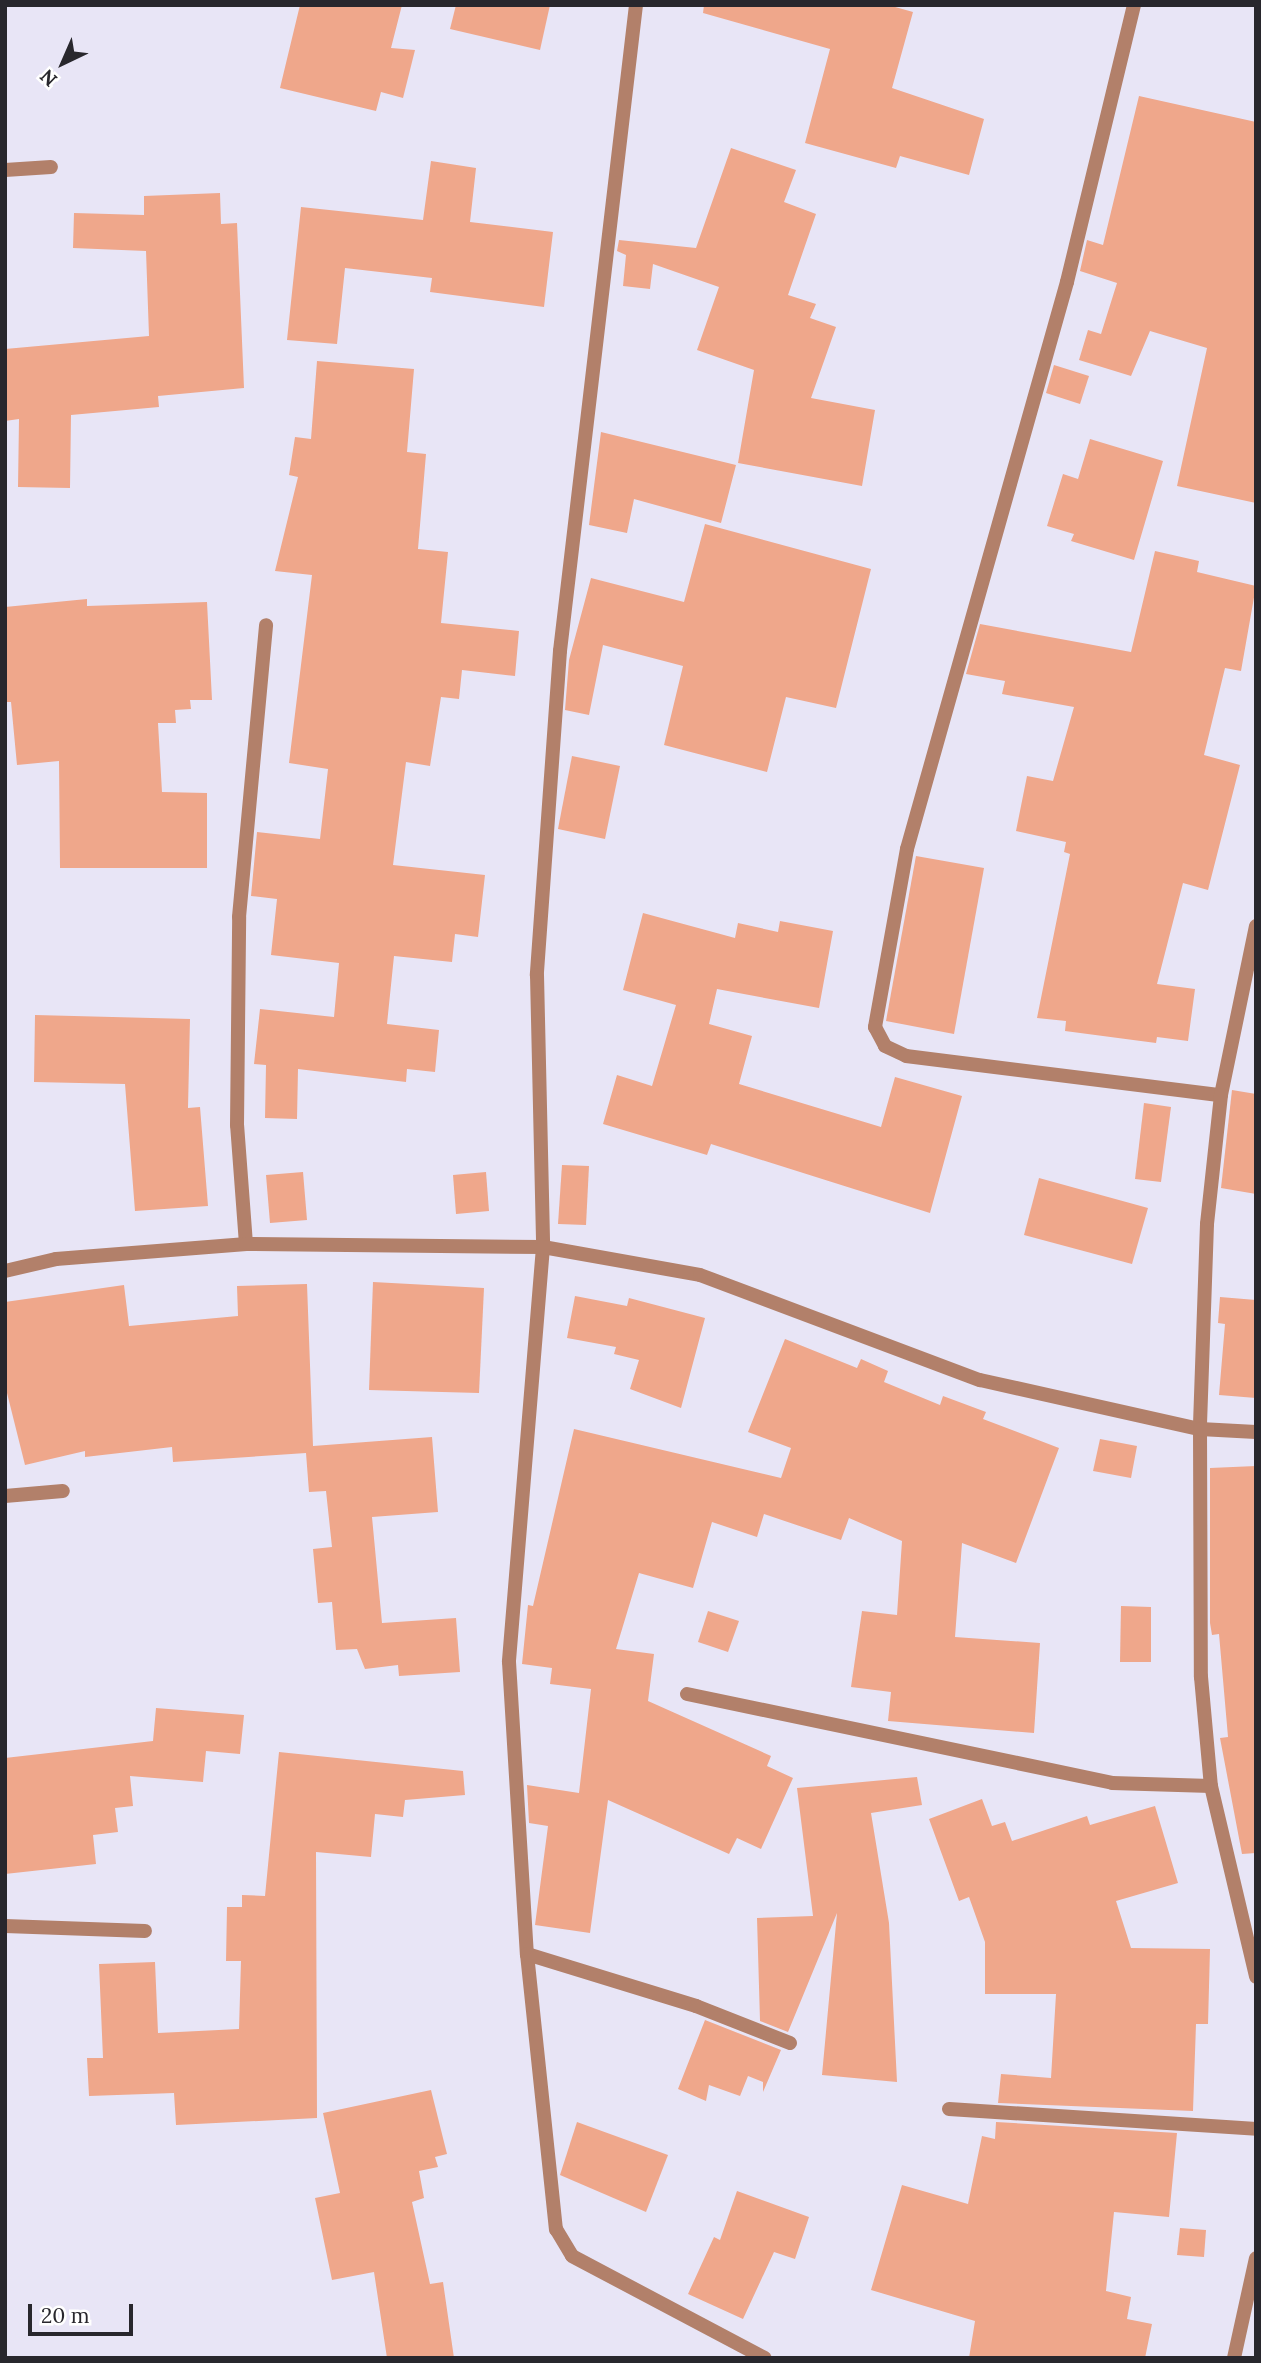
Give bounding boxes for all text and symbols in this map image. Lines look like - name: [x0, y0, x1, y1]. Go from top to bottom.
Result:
- north arrow: [28, 28, 98, 98]
- text: N: [35, 64, 62, 92]
- scale bar: [32, 2290, 136, 2334]
- text: 20 m: [41, 2302, 90, 2329]

